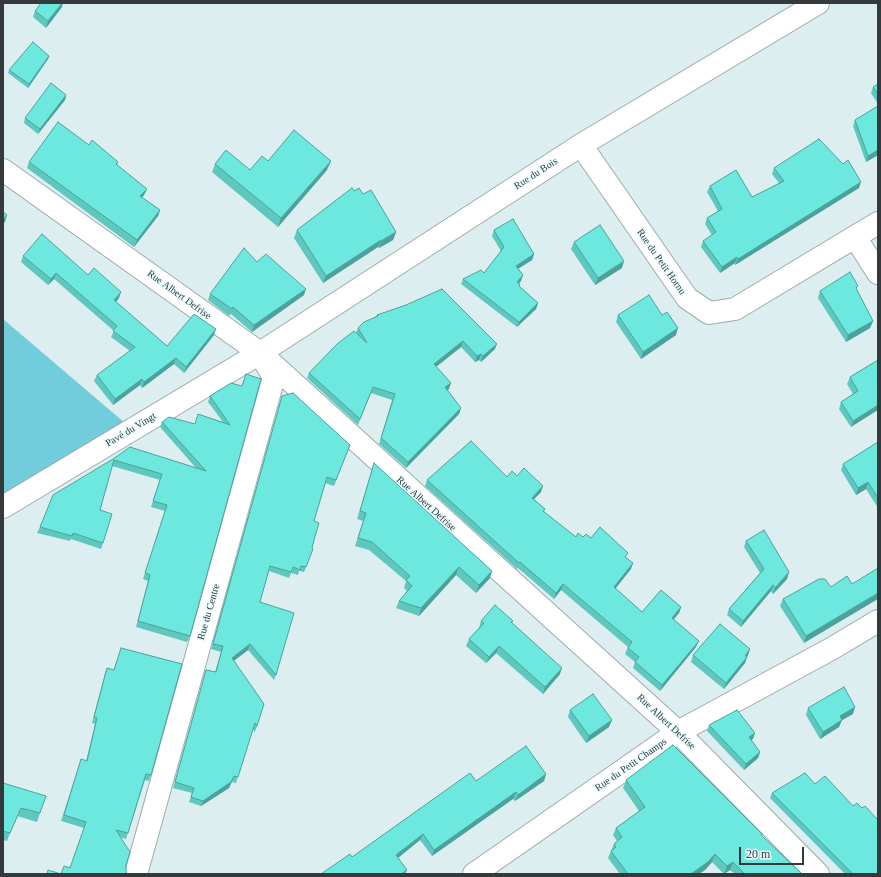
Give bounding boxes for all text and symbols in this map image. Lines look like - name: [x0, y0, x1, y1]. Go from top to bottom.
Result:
- street label: Rue du Bois: [512, 156, 560, 192]
- street label: Rue du Petit Hornu: [634, 227, 688, 297]
- street label: Rue Albert Defrise: [145, 268, 213, 322]
- street label: Pavé du Vingt: [104, 410, 158, 450]
- street label: Rue Albert Defrise: [394, 474, 458, 534]
- street label: Rue du Centre: [195, 583, 223, 641]
- street label: Rue Albert Defrise: [634, 692, 698, 752]
- street label: Rue du Petit Champs: [593, 736, 669, 794]
- scale bar: [741, 839, 806, 865]
- text: 20 m: [746, 847, 770, 861]

